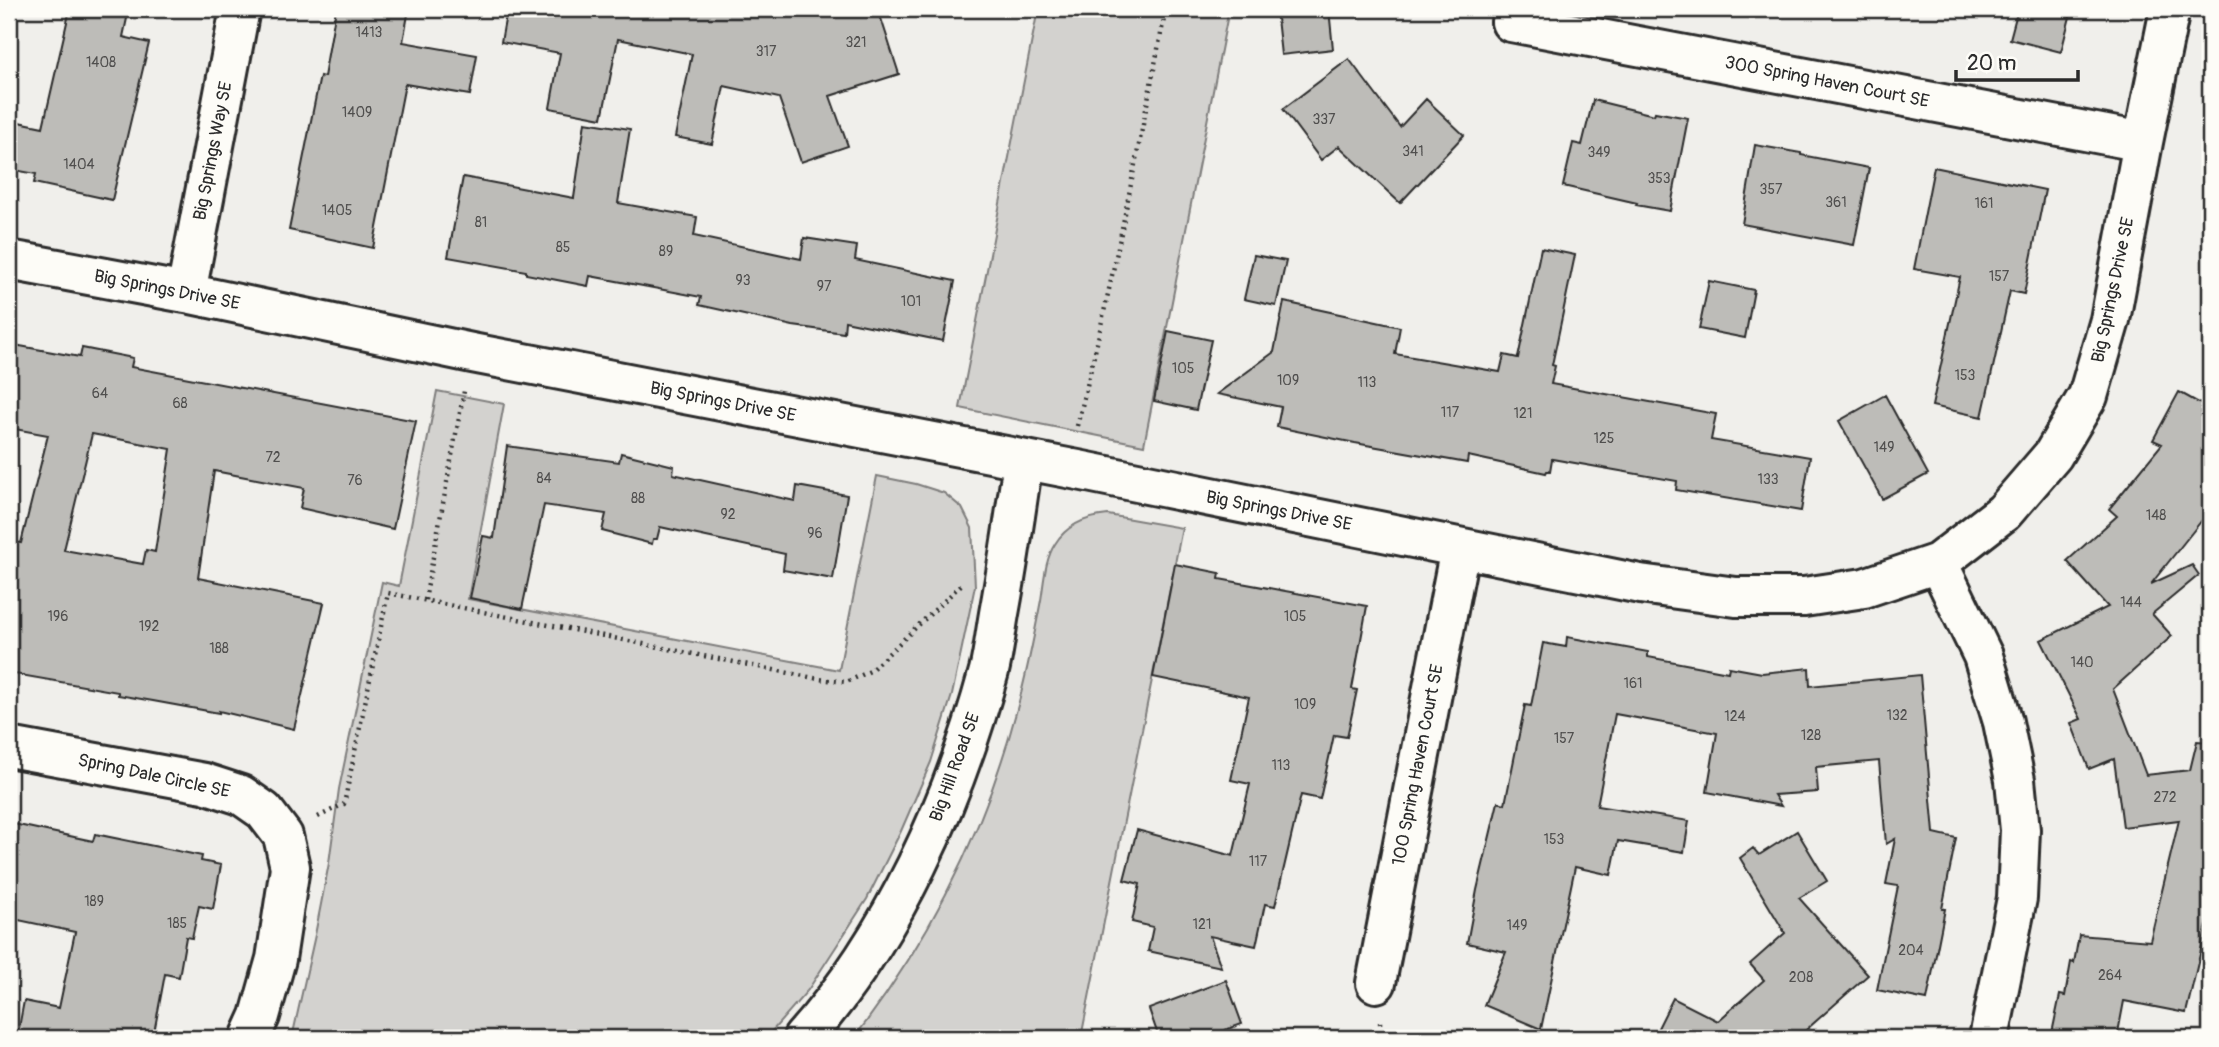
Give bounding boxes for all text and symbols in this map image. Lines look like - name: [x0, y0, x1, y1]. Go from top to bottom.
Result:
- house number: 1413: [356, 24, 383, 41]
- house number: 321: [845, 34, 867, 51]
- scale bar: [1956, 38, 2079, 82]
- house number: 317: [756, 43, 777, 60]
- text: 20 m: [1967, 50, 2016, 77]
- street label: 300 Spring Haven Court SE: [1723, 51, 1931, 113]
- house number: 1408: [86, 54, 116, 71]
- street label: Big Springs Way SE: [188, 80, 238, 222]
- house number: 1409: [342, 104, 372, 121]
- house number: 337: [1312, 111, 1336, 128]
- house number: 341: [1402, 143, 1424, 160]
- house number: 349: [1587, 144, 1611, 161]
- house number: 1404: [63, 156, 95, 173]
- house number: 353: [1647, 170, 1671, 187]
- house number: 357: [1760, 181, 1783, 198]
- house number: 361: [1825, 194, 1847, 211]
- house number: 161: [1974, 195, 1994, 212]
- house number: 1405: [322, 202, 352, 219]
- house number: 81: [475, 214, 487, 231]
- street label: Big Springs Drive SE: [2086, 215, 2140, 365]
- house number: 85: [556, 239, 570, 256]
- house number: 89: [659, 243, 673, 260]
- street label: Big Springs Drive SE: [92, 265, 242, 315]
- house number: 157: [1989, 268, 2010, 285]
- house number: 93: [735, 272, 751, 289]
- house number: 97: [817, 278, 832, 295]
- house number: 101: [901, 293, 921, 310]
- house number: 105: [1172, 360, 1194, 377]
- house number: 153: [1955, 367, 1976, 384]
- house number: 109: [1277, 372, 1299, 389]
- house number: 113: [1358, 374, 1377, 391]
- street label: Big Springs Drive SE: [648, 377, 798, 427]
- house number: 64: [92, 385, 108, 402]
- house number: 68: [172, 395, 188, 412]
- house number: 117: [1441, 404, 1460, 421]
- house number: 121: [1514, 405, 1532, 422]
- house number: 125: [1594, 430, 1614, 447]
- house number: 149: [1874, 439, 1894, 456]
- house number: 72: [265, 449, 281, 466]
- house number: 84: [536, 470, 552, 487]
- house number: 133: [1757, 471, 1779, 488]
- house number: 76: [347, 472, 363, 489]
- street label: Big Springs Drive SE: [1204, 486, 1354, 536]
- house number: 88: [631, 490, 645, 507]
- house number: 92: [720, 506, 736, 523]
- house number: 148: [2146, 507, 2166, 524]
- house number: 96: [807, 525, 823, 542]
- house number: 144: [2120, 594, 2142, 611]
- house number: 196: [48, 608, 68, 625]
- house number: 105: [1284, 608, 1306, 625]
- house number: 192: [139, 618, 159, 635]
- house number: 188: [209, 640, 229, 657]
- house number: 140: [2070, 654, 2094, 671]
- street label: 100 Spring Haven Court SE: [1387, 662, 1449, 868]
- house number: 161: [1623, 675, 1643, 692]
- house number: 109: [1294, 696, 1316, 713]
- house number: 132: [1886, 707, 1908, 724]
- house number: 124: [1724, 708, 1746, 725]
- street label: Big Hill Road SE: [925, 709, 985, 825]
- house number: 128: [1801, 727, 1821, 744]
- house number: 157: [1554, 730, 1575, 747]
- street label: Spring Dale Circle SE: [76, 749, 232, 803]
- house number: 113: [1272, 757, 1291, 774]
- house number: 272: [2153, 789, 2177, 806]
- house number: 153: [1544, 831, 1565, 848]
- house number: 117: [1249, 853, 1268, 870]
- house number: 189: [84, 893, 104, 910]
- house number: 185: [167, 915, 187, 932]
- house number: 121: [1193, 916, 1211, 933]
- house number: 149: [1507, 917, 1527, 934]
- house number: 204: [1898, 942, 1924, 959]
- house number: 264: [2098, 967, 2122, 984]
- house number: 208: [1789, 969, 1813, 986]

